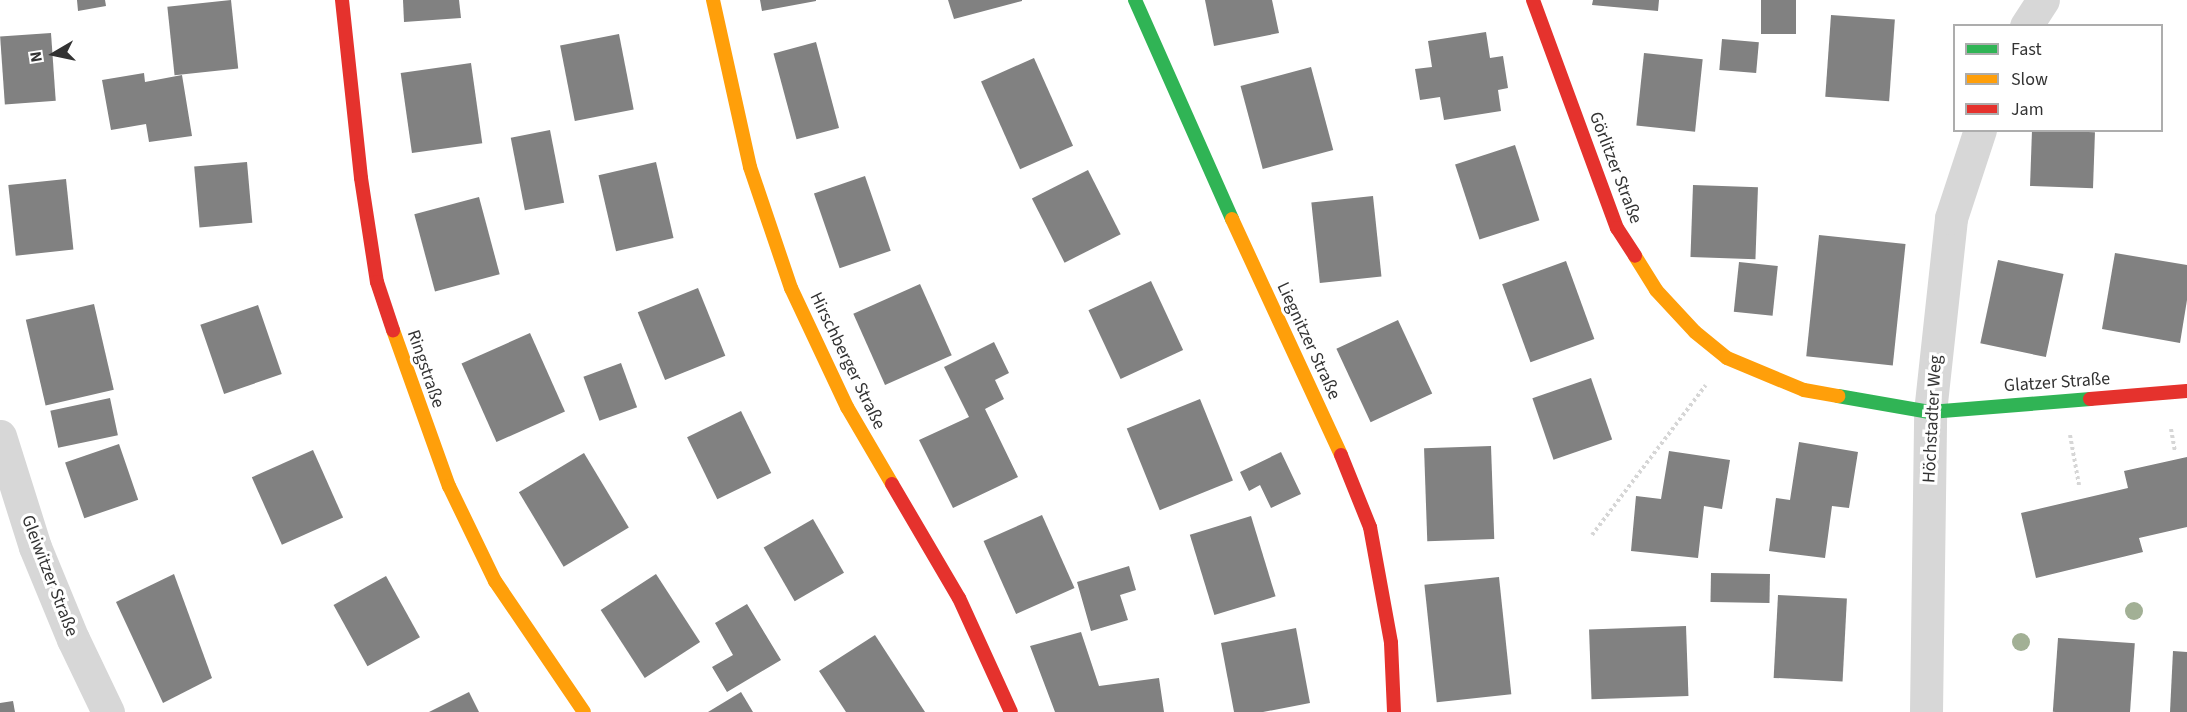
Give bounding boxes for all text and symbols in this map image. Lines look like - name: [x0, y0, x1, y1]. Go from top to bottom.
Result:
- north arrow: [24, 24, 84, 84]
- legend: [1953, 24, 2163, 132]
- text: Fast: [2011, 37, 2042, 62]
- text: N: [25, 50, 48, 64]
- text: Slow: [2011, 67, 2048, 92]
- text: Jam: [2011, 97, 2044, 122]
- street label: Görlitzer Straße: [1584, 109, 1646, 227]
- street label: Liegnitzer Straße: [1271, 279, 1345, 403]
- street label: Hirschberger Straße: [804, 289, 890, 433]
- street label: Ringstraße: [402, 327, 448, 411]
- street label: Höchstadter Weg: [1919, 355, 1947, 483]
- street label: Glatzer Straße: [2003, 369, 2111, 397]
- street label: Gleiwitzer Straße: [16, 512, 82, 640]

